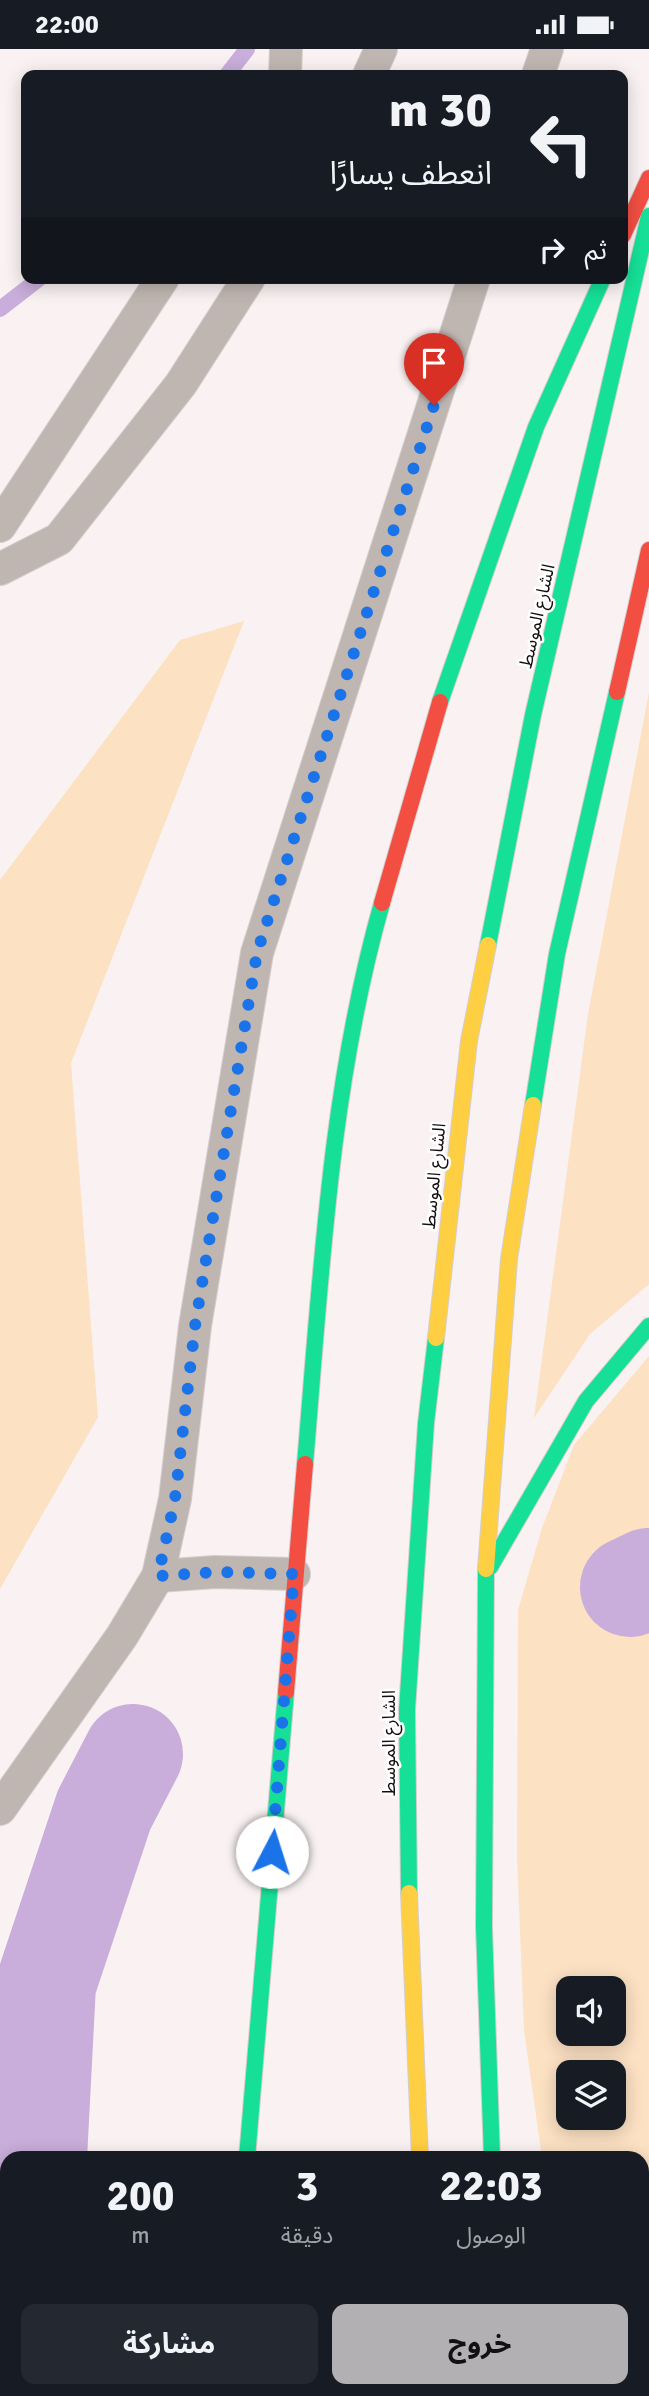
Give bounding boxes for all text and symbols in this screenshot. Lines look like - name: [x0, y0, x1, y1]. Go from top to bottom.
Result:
- text: 22:00: [35, 9, 99, 41]
- text: 30 m: [389, 80, 492, 140]
- icon: left: [516, 98, 607, 189]
- text: انعطف يسارًا: [330, 154, 492, 193]
- icon: right: [533, 231, 571, 269]
- text: ثم: [585, 235, 607, 267]
- pin: [404, 333, 464, 405]
- icon: arrive: [415, 344, 453, 382]
- street label: الشارع الموسط: [514, 562, 563, 671]
- street label: الشارع الموسط: [418, 1122, 453, 1230]
- street label: الشارع الموسط: [378, 1690, 403, 1796]
- position arrow: [235, 1815, 309, 1889]
- map controls: [556, 1976, 626, 2130]
- button: sound: [556, 1976, 626, 2046]
- button: layers: [556, 2060, 626, 2130]
- text: 3: [296, 2161, 318, 2212]
- text: 22:03: [440, 2161, 543, 2212]
- text: 200: [106, 2171, 174, 2222]
- text: m: [131, 2221, 150, 2250]
- text: دقيقة: [281, 2221, 333, 2250]
- text: الوصول: [456, 2221, 526, 2250]
- button: مشاركة: [21, 2304, 318, 2384]
- button: خروج: [332, 2304, 628, 2384]

